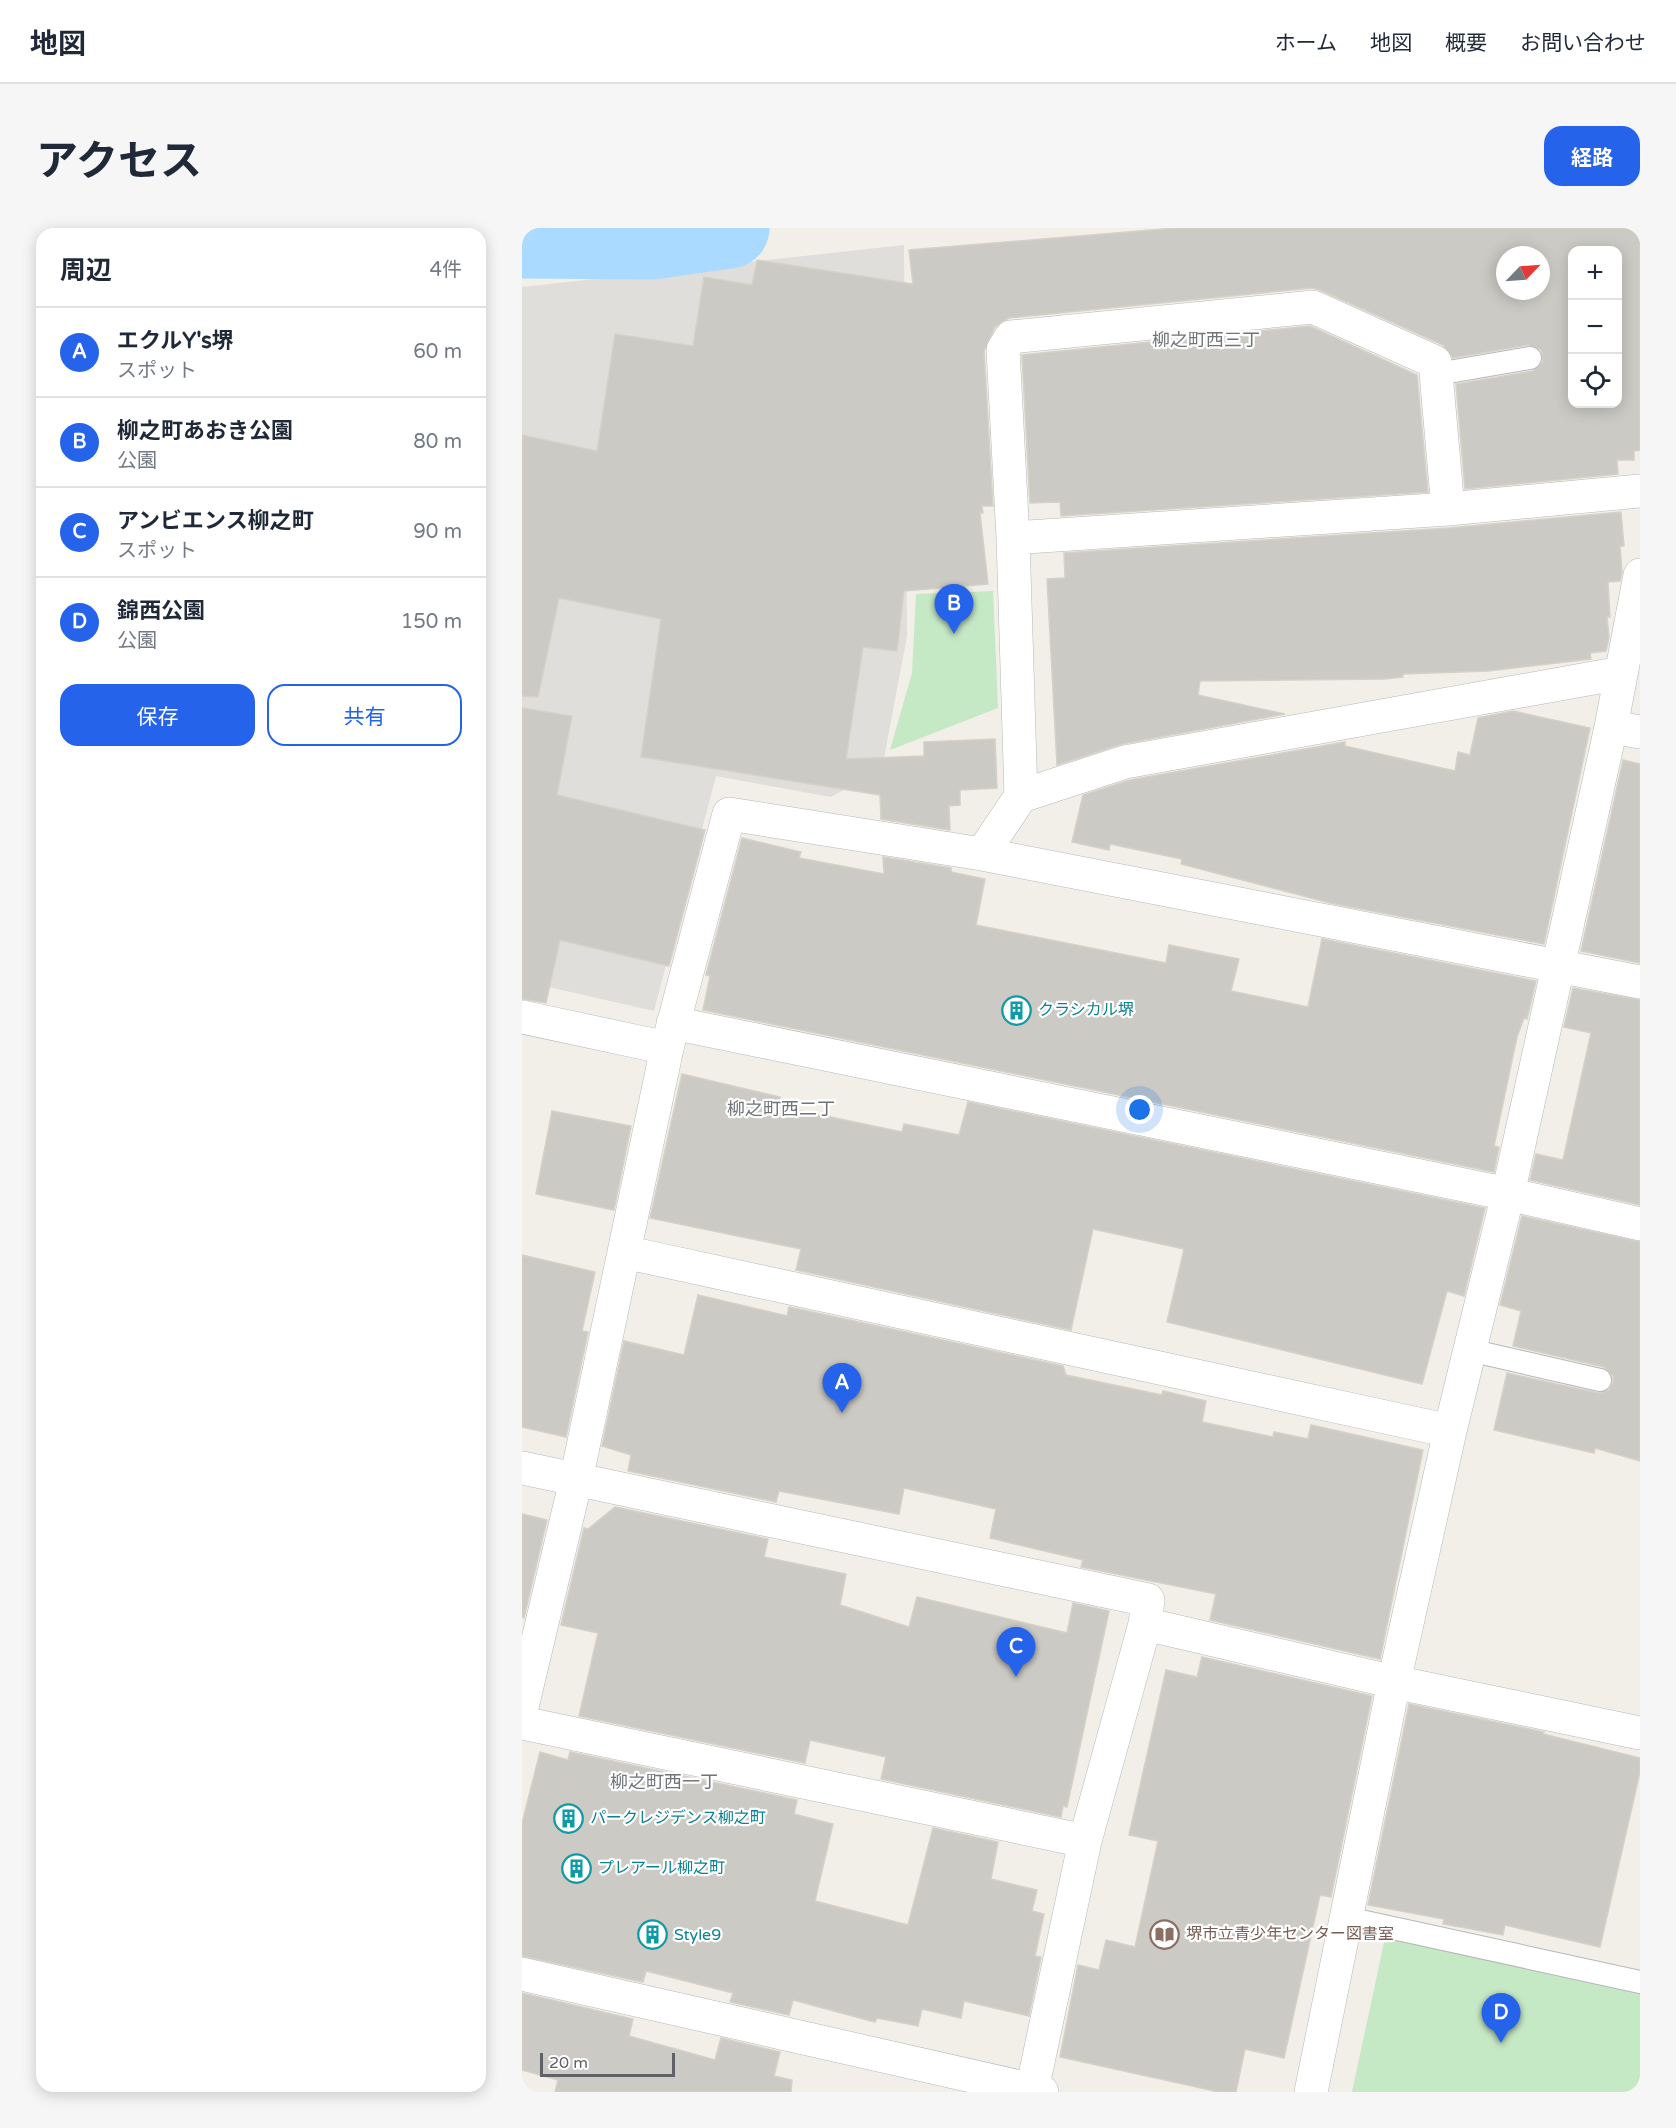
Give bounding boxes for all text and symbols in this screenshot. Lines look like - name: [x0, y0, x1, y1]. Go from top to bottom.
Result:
- text: 地図: [30, 27, 86, 61]
- text: ホーム: [1275, 31, 1337, 56]
- text: 地図: [1370, 31, 1412, 56]
- text: 概要: [1445, 31, 1487, 56]
- text: お問い合わせ: [1520, 31, 1646, 56]
- button: 経路: [1544, 126, 1640, 186]
- text: アクセス: [36, 136, 202, 187]
- north arrow: [1496, 246, 1550, 300]
- map controls: [1568, 246, 1622, 408]
- button: +: [1568, 246, 1622, 300]
- text: 周辺: [60, 255, 112, 286]
- text: 4件: [429, 258, 462, 282]
- button: −: [1568, 300, 1622, 354]
- text: エクルY's堺: [117, 328, 234, 354]
- district label: 柳之町西三丁: [1152, 329, 1260, 351]
- text: A: [72, 340, 87, 364]
- text: 60 m: [413, 340, 462, 364]
- button: locate: [1568, 354, 1622, 408]
- text: スポット: [117, 359, 197, 383]
- text: 柳之町あおき公園: [117, 418, 293, 444]
- text: B: [73, 430, 86, 454]
- text: 80 m: [413, 430, 462, 454]
- text: 公園: [117, 449, 157, 473]
- text: アンビエンス柳之町: [117, 508, 314, 534]
- text: C: [73, 520, 86, 544]
- text: 90 m: [413, 520, 462, 544]
- text: スポット: [117, 539, 197, 563]
- pin: B: [934, 584, 974, 634]
- text: 錦西公園: [117, 598, 205, 624]
- text: D: [72, 610, 87, 634]
- text: 150 m: [401, 610, 462, 634]
- text: 公園: [117, 629, 157, 653]
- button: 保存: [60, 684, 255, 746]
- button: 共有: [267, 684, 462, 746]
- building icon: クラシカル堺: [1001, 994, 1033, 1026]
- place label: クラシカル堺: [1038, 1000, 1134, 1020]
- your location: [1125, 1095, 1154, 1124]
- district label: 柳之町西二丁: [727, 1098, 835, 1120]
- pin: A: [822, 1364, 862, 1413]
- pin: C: [996, 1628, 1036, 1677]
- district label: 柳之町西一丁: [610, 1771, 718, 1793]
- building icon: パークレジデンス柳之町: [553, 1802, 585, 1834]
- place label: パークレジデンス柳之町: [590, 1808, 766, 1828]
- building icon: プレアール柳之町: [561, 1852, 593, 1884]
- place label: プレアール柳之町: [598, 1858, 725, 1878]
- library icon: 堺市立青少年センター図書室: [1149, 1918, 1181, 1950]
- building icon: Style9: [637, 1919, 669, 1951]
- place label: 堺市立青少年センター図書室: [1186, 1924, 1394, 1944]
- place label: Style9: [674, 1925, 721, 1945]
- pin: D: [1482, 1994, 1520, 2043]
- scale bar: [540, 2050, 675, 2078]
- text: 20 m: [549, 2053, 588, 2073]

